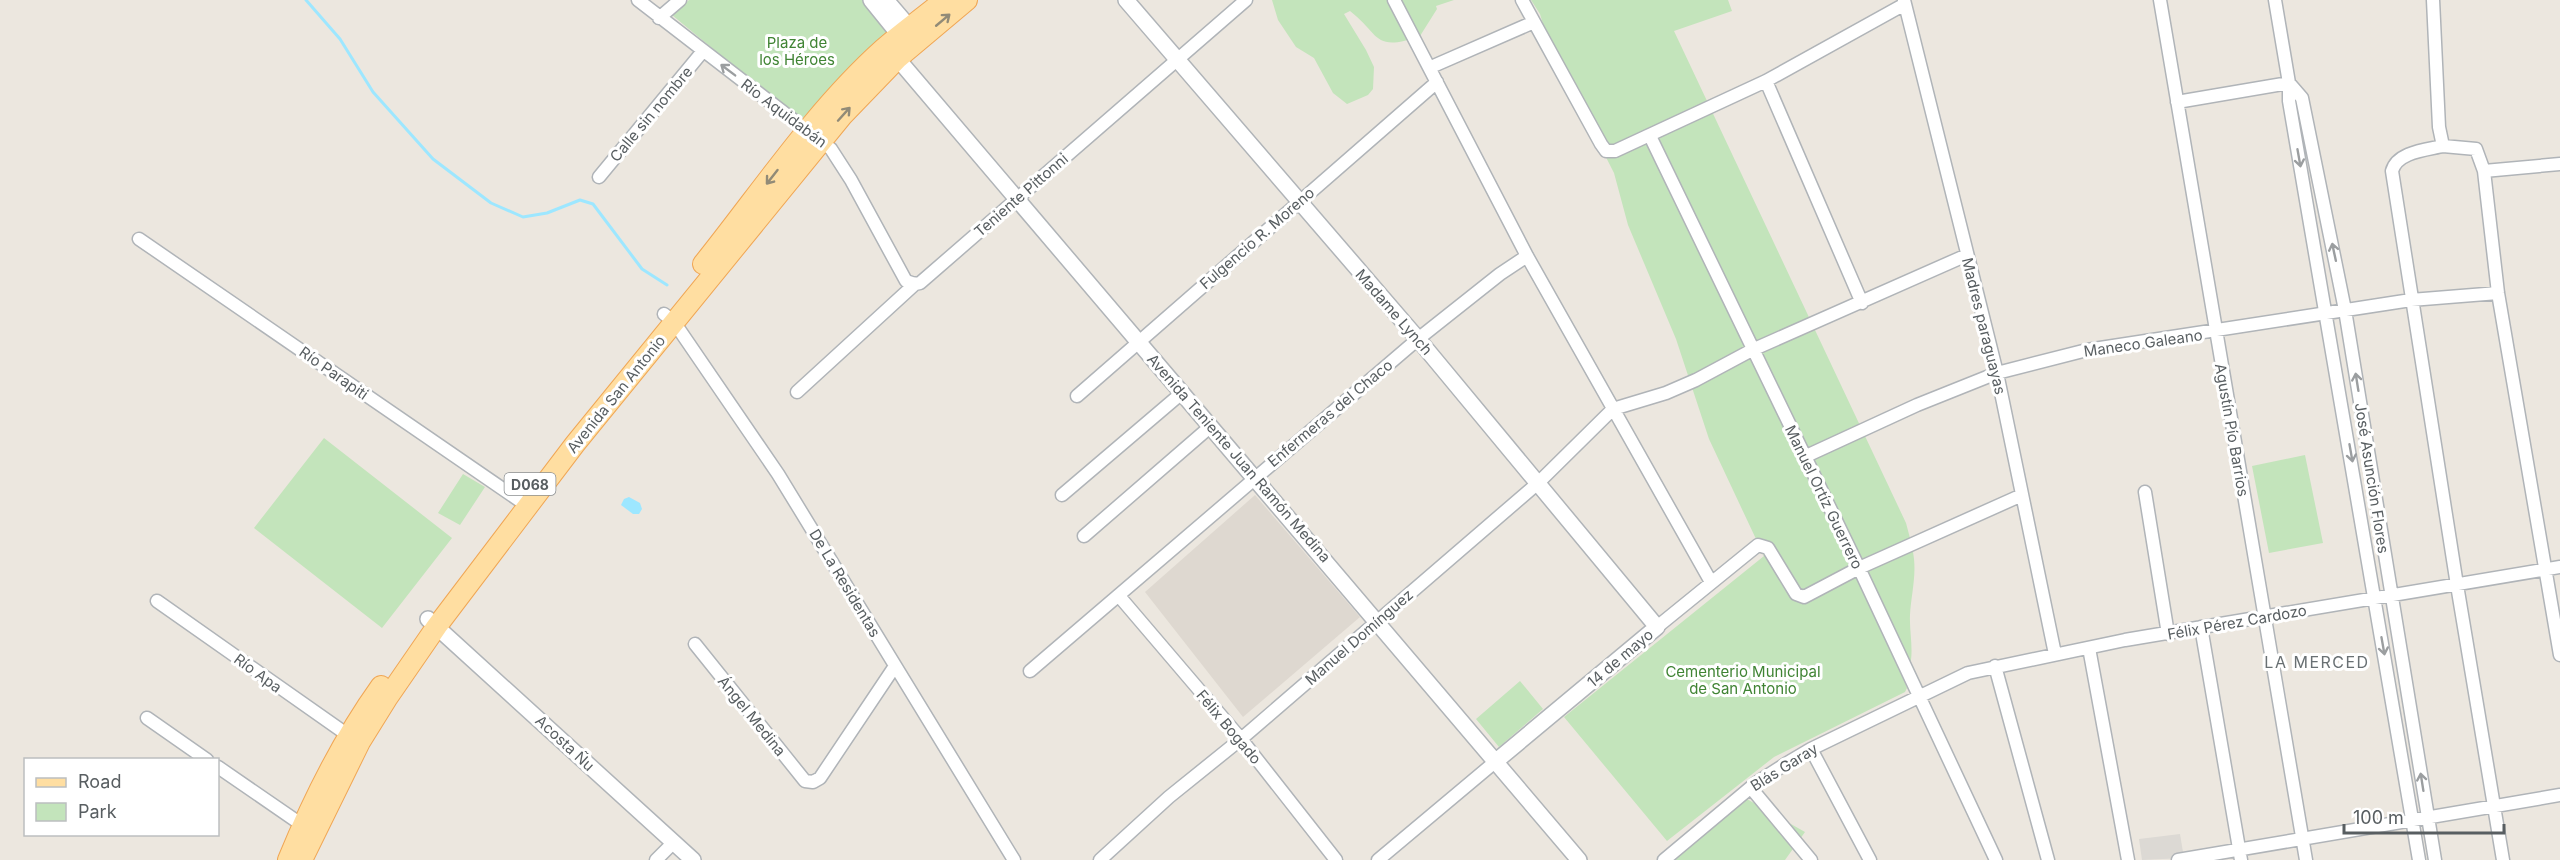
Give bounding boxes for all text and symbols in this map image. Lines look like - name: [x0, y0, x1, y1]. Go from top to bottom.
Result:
- one-way arrow: [935, 13, 950, 27]
- park label: Plaza de los Héroes: [759, 33, 835, 69]
- street label: Calle sin nombre: [606, 62, 696, 166]
- one-way arrow: [720, 64, 736, 77]
- street label: Río Aquidabán: [737, 74, 831, 152]
- one-way arrow: [837, 107, 851, 122]
- one-way arrow: [2294, 148, 2305, 168]
- street label: Teniente Pittonni: [970, 149, 1072, 241]
- one-way arrow: [765, 169, 778, 185]
- street label: Fulgencio R. Moreno: [1196, 183, 1318, 293]
- one-way arrow: [2328, 243, 2339, 263]
- street label: Madres paraguayas: [1958, 256, 2010, 396]
- street label: Madame Lynch: [1351, 265, 1437, 359]
- street label: Maneco Galeano: [2082, 325, 2204, 361]
- street label: Avenida San Antonio: [563, 331, 669, 457]
- street label: Río Parapiti: [296, 342, 372, 404]
- street label: Avenida Teniente Juan Ramón Medina: [1143, 350, 1335, 566]
- street label: Enfermeras del Chaco: [1264, 355, 1396, 471]
- street label: Agustín Pío Barrios: [2211, 362, 2253, 498]
- one-way arrow: [2351, 372, 2362, 392]
- street label: José Asunción Flores: [2351, 401, 2393, 555]
- street label: Manuel Ortíz Guerrero: [1781, 422, 1867, 572]
- one-way arrow: [2345, 443, 2356, 463]
- road number: D068: [504, 473, 556, 495]
- street label: De La Residentas: [805, 525, 885, 641]
- street label: Manuel Domínguez: [1301, 585, 1417, 689]
- street label: Félix Pérez Cardozo: [2166, 600, 2308, 644]
- street label: 14 de mayo: [1583, 625, 1657, 691]
- one-way arrow: [2378, 635, 2389, 655]
- street label: Río Apa: [230, 649, 286, 697]
- district label: LA MERCED: [2264, 652, 2370, 672]
- park label: Cementerio Municipal de San Antonio: [1665, 662, 1821, 698]
- street label: Ángel Medina: [714, 672, 790, 760]
- street label: Félix Bogado: [1192, 686, 1266, 768]
- street label: Acosta Ñu: [532, 711, 598, 775]
- street label: Blás Garay: [1747, 739, 1822, 795]
- legend: [24, 758, 219, 836]
- text: Road: [78, 771, 121, 792]
- one-way arrow: [2416, 772, 2427, 792]
- scale bar: [2344, 797, 2504, 835]
- text: Park: [78, 801, 117, 822]
- text: 100 m: [2353, 807, 2404, 828]

